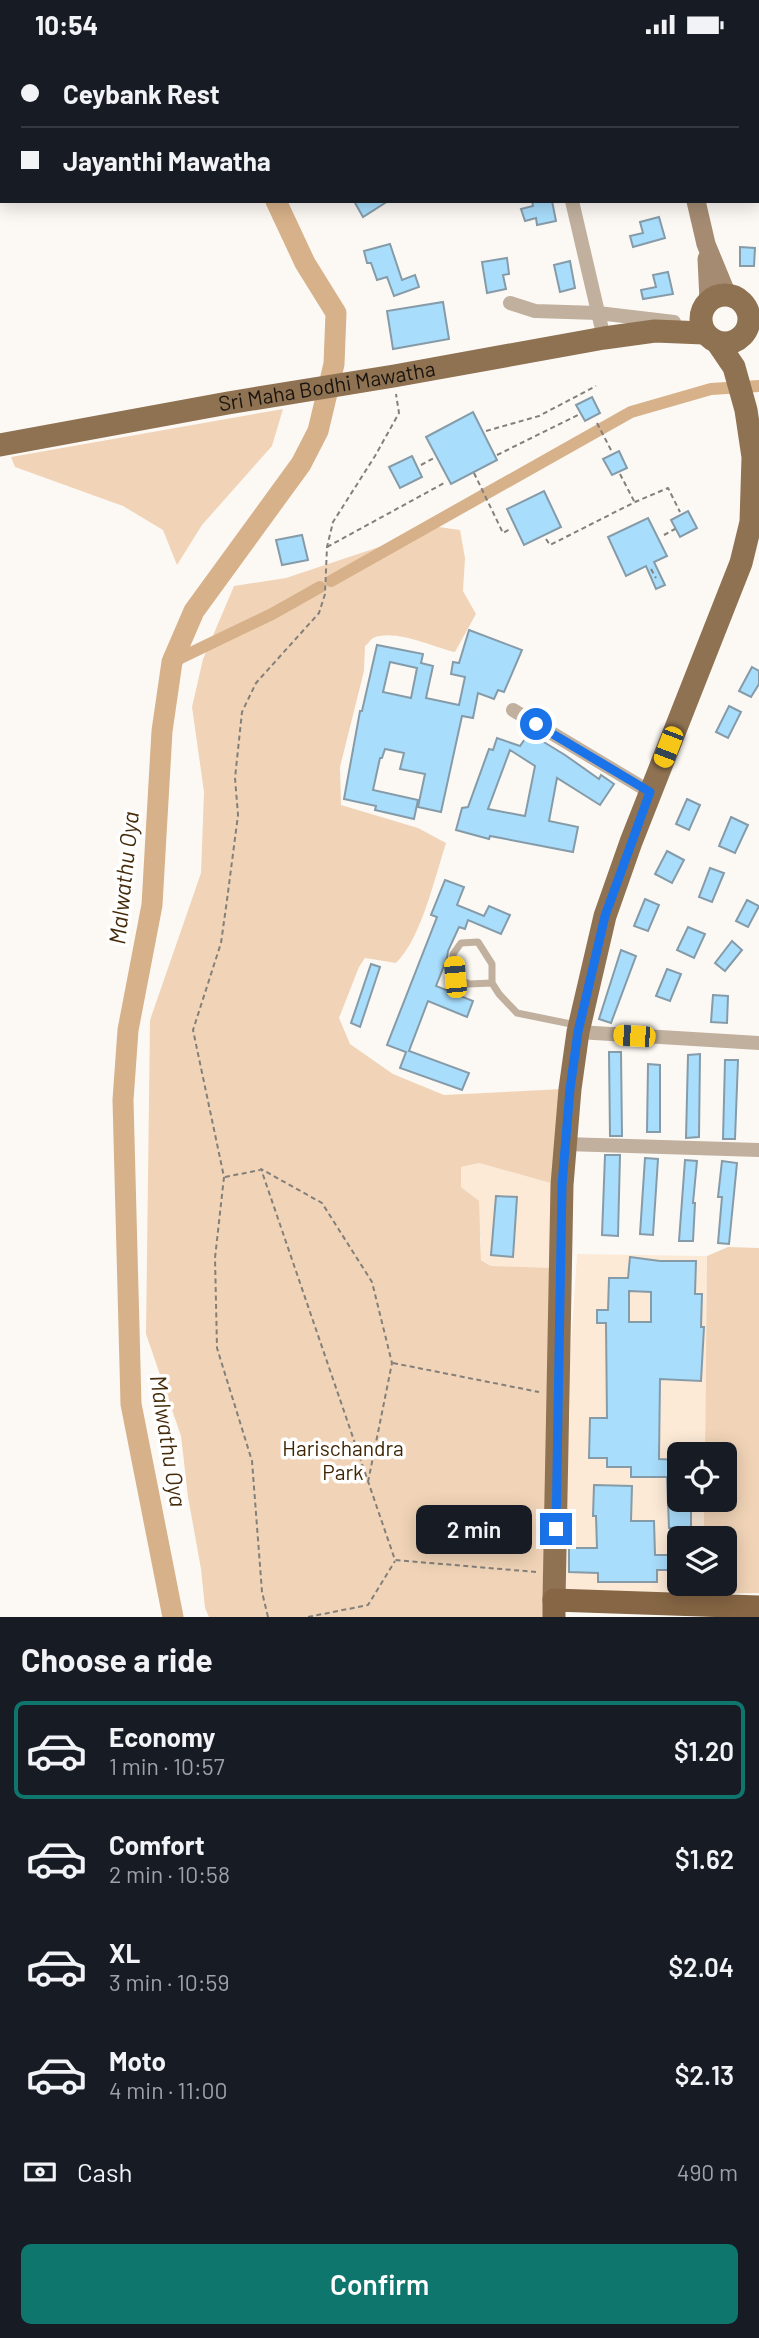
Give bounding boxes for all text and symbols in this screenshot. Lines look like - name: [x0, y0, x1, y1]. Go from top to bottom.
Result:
- text: 10:54: [35, 9, 98, 40]
- text: Ceybank Rest: [63, 78, 220, 109]
- text: Jayanthi Mawatha: [63, 145, 271, 176]
- street label: Sri Maha Bodhi Mawatha: [216, 355, 437, 416]
- route start: [520, 708, 552, 740]
- car: [651, 724, 686, 770]
- water label: Malwathu Oya: [102, 810, 144, 946]
- car: [443, 955, 468, 999]
- car: [613, 1024, 656, 1048]
- water label: Malwathu Oya: [145, 1373, 193, 1509]
- park label: Harischandra Park: [282, 1435, 404, 1484]
- map controls: [667, 1442, 737, 1596]
- button: locate: [667, 1442, 737, 1512]
- callout: 2 min: [416, 1505, 532, 1553]
- route end: [540, 1513, 572, 1545]
- text: 2 min: [447, 1515, 501, 1543]
- button: layers: [667, 1526, 737, 1596]
- text: Choose a ride: [21, 1640, 213, 1678]
- icon: car: [25, 1719, 88, 1782]
- text: Economy: [109, 1721, 215, 1752]
- text: $1.20: [674, 1735, 734, 1766]
- text: 1 min · 10:57: [109, 1752, 225, 1780]
- icon: car: [25, 1827, 88, 1890]
- text: Comfort: [109, 1829, 205, 1860]
- text: $1.62: [675, 1843, 734, 1874]
- text: 2 min · 10:58: [109, 1860, 230, 1888]
- icon: car: [25, 1935, 88, 1998]
- text: XL: [109, 1937, 140, 1968]
- text: $2.04: [669, 1951, 734, 1982]
- text: 3 min · 10:59: [109, 1968, 229, 1996]
- icon: car: [25, 2043, 88, 2106]
- text: Moto: [109, 2045, 166, 2076]
- text: $2.13: [675, 2059, 734, 2090]
- text: 4 min · 11:00: [109, 2076, 228, 2104]
- icon: cash: [21, 2153, 59, 2191]
- text: Cash: [77, 2156, 132, 2187]
- text: 490 m: [677, 2158, 738, 2186]
- button: Confirm: [21, 2244, 738, 2324]

